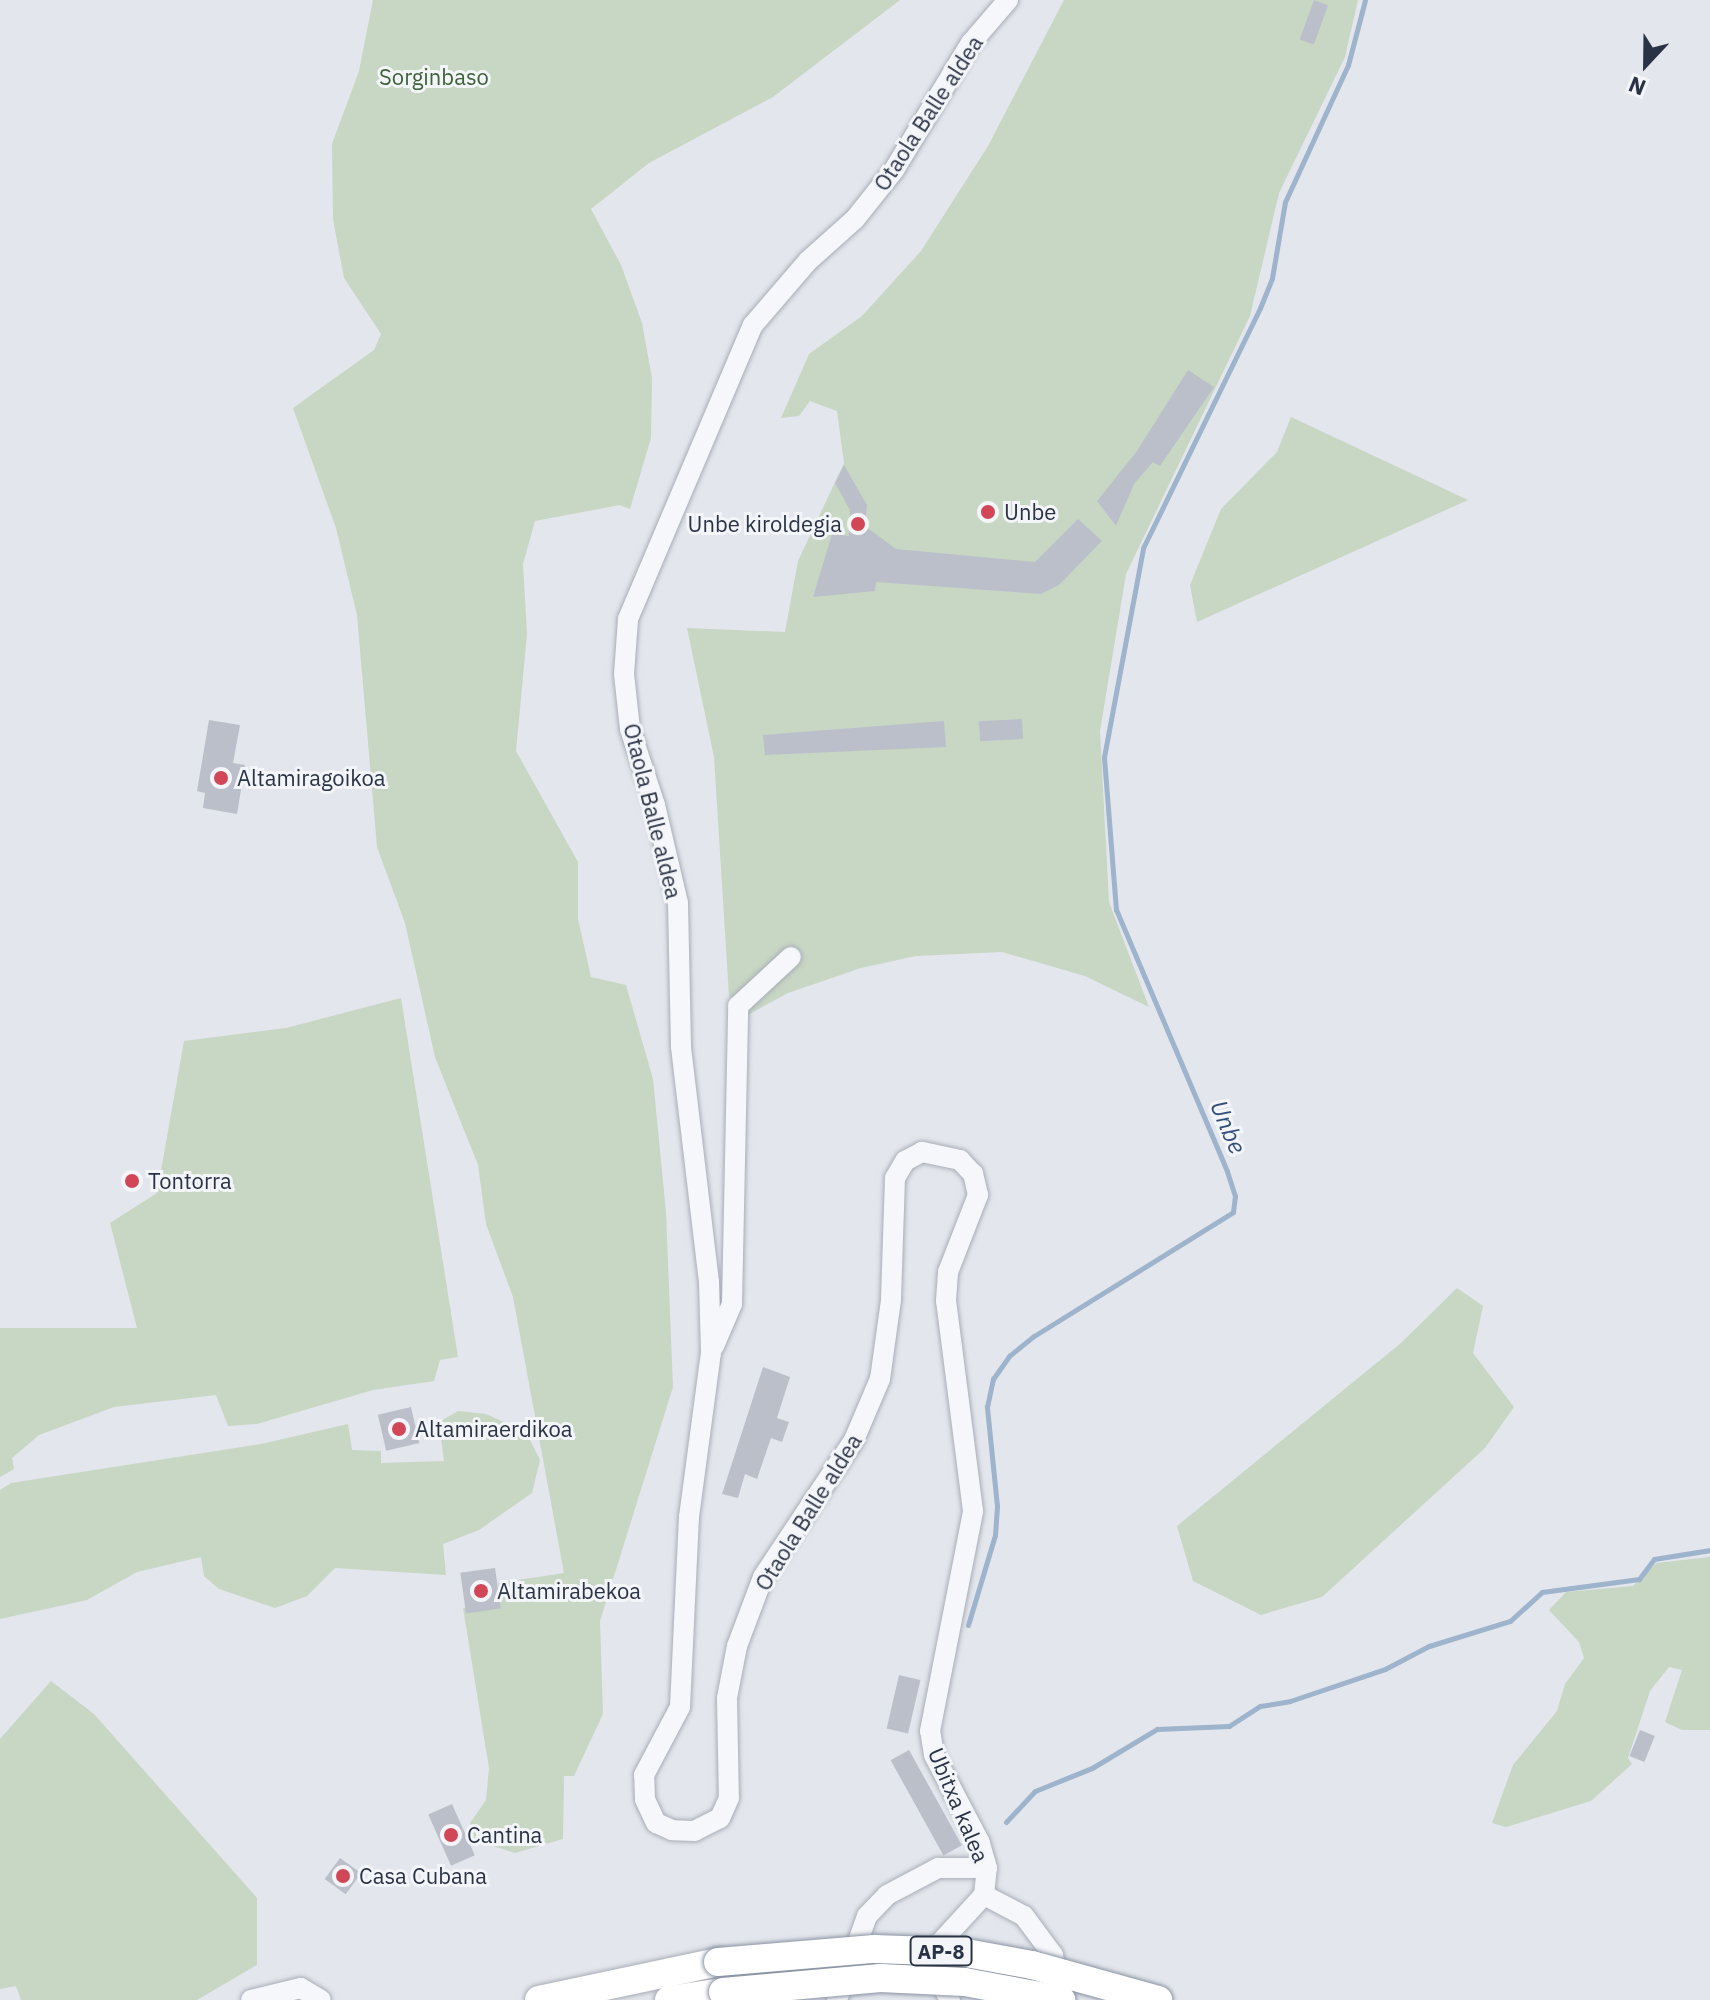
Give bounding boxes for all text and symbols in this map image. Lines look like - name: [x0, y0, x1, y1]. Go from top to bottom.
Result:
- north arrow: [1606, 24, 1686, 104]
- street label: Otaola Balle aldea: [868, 30, 988, 196]
- park label: Sorginbaso: [379, 64, 489, 90]
- text: N: [1624, 70, 1650, 103]
- place label: Unbe: [1004, 499, 1056, 525]
- marker: Unbe: [979, 503, 997, 521]
- place label: Unbe kiroldegia: [687, 511, 842, 537]
- marker: Unbe kiroldegia: [849, 515, 867, 533]
- street label: Otaola Balle aldea: [618, 721, 688, 901]
- place label: Altamiragoikoa: [237, 765, 385, 791]
- marker: Altamiragoikoa: [212, 769, 230, 787]
- water label: Unbe: [1204, 1096, 1252, 1158]
- place label: Tontorra: [148, 1168, 232, 1194]
- marker: Tontorra: [123, 1172, 141, 1190]
- place label: Altamiraerdikoa: [415, 1416, 572, 1442]
- marker: Altamiraerdikoa: [390, 1420, 408, 1438]
- street label: Otaola Balle aldea: [749, 1429, 867, 1595]
- place label: Altamirabekoa: [497, 1578, 641, 1604]
- marker: Altamirabekoa: [472, 1582, 490, 1600]
- street label: Ubitxa kalea: [923, 1744, 995, 1866]
- place label: Cantina: [467, 1822, 542, 1848]
- marker: Cantina: [442, 1826, 460, 1844]
- place label: Casa Cubana: [359, 1863, 487, 1889]
- marker: Casa Cubana: [334, 1867, 352, 1885]
- road number: AP-8: [909, 1935, 973, 1967]

